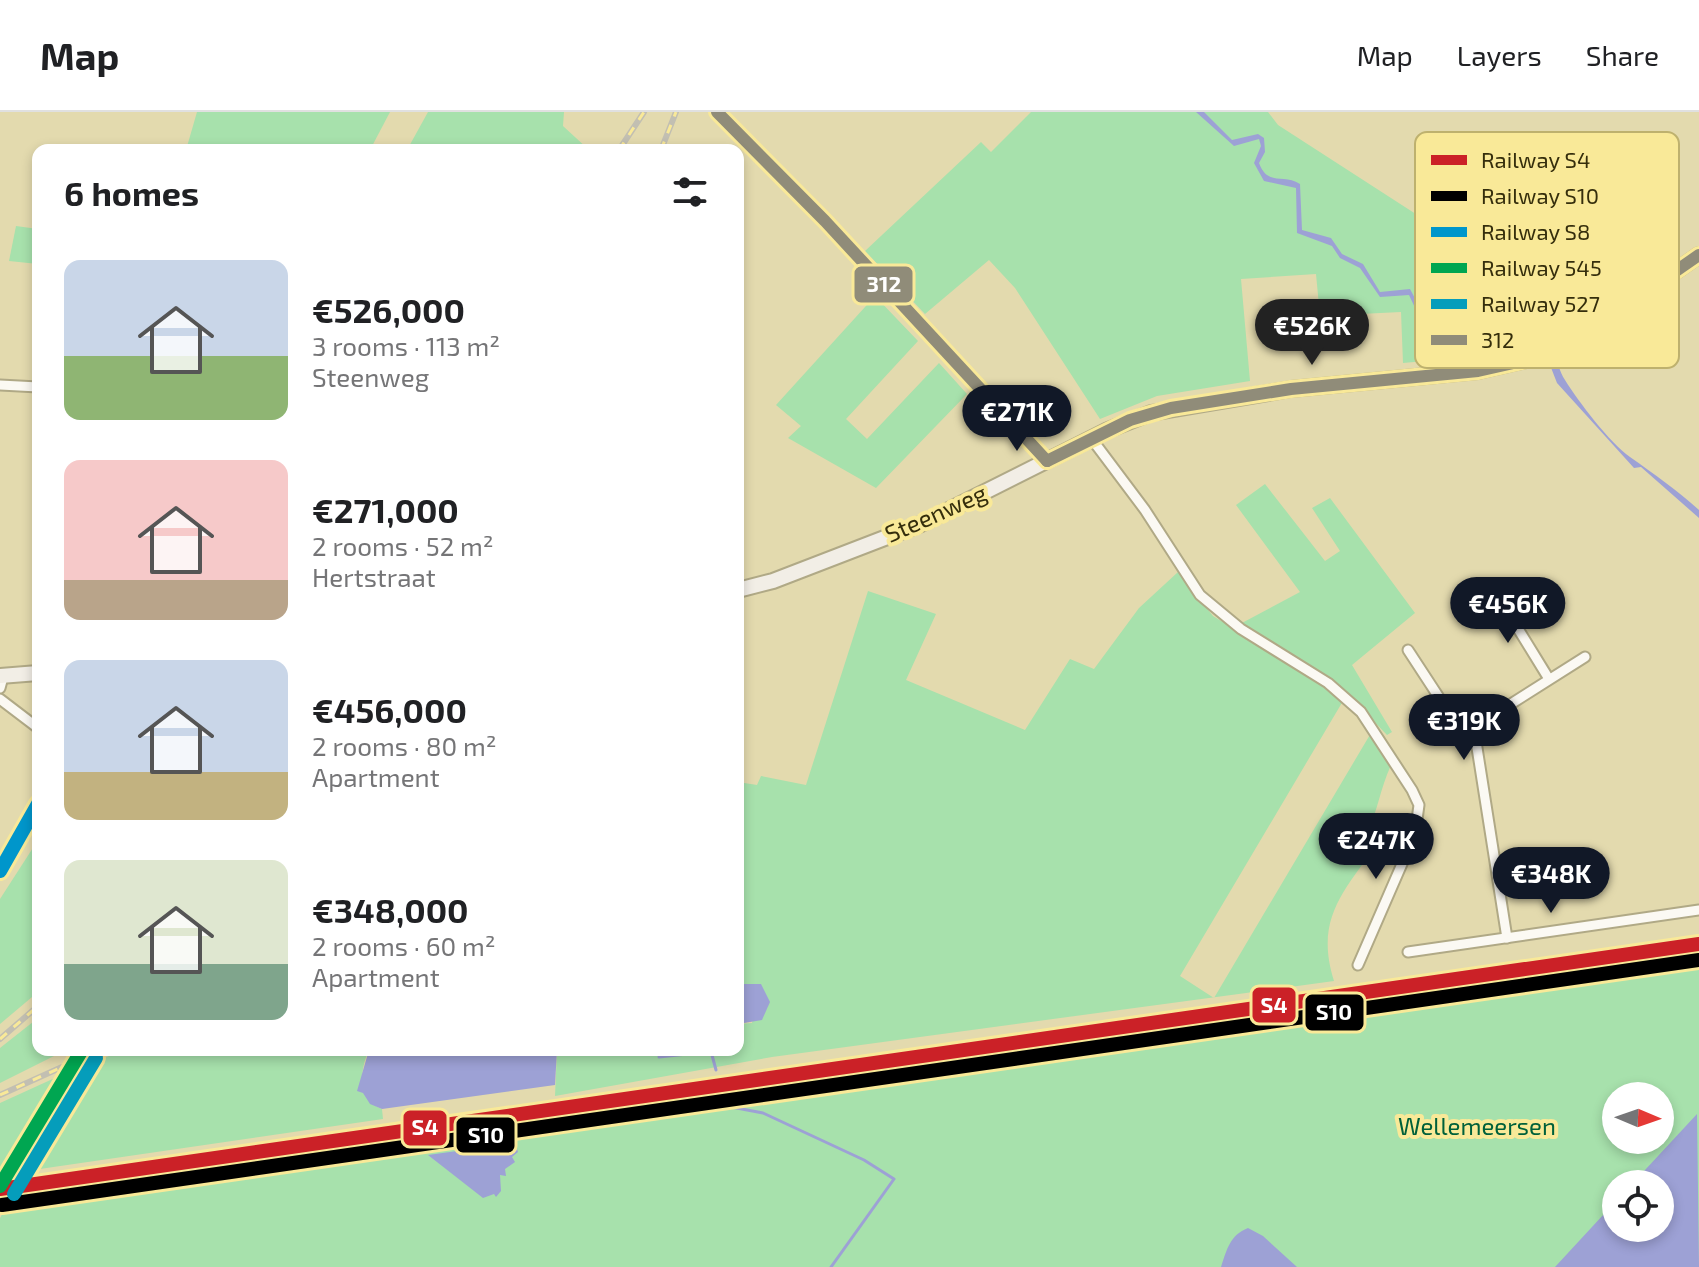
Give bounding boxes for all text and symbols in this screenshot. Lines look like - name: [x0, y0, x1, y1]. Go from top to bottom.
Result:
- text: Map: [40, 32, 119, 78]
- text: Map: [1357, 38, 1413, 72]
- text: Layers: [1457, 38, 1542, 72]
- text: Share: [1586, 38, 1659, 72]
- legend: [1415, 132, 1679, 368]
- text: Railway S4: [1481, 146, 1590, 172]
- icon: filters: [668, 170, 712, 214]
- text: 6 homes: [64, 172, 199, 213]
- text: Railway S10: [1481, 182, 1599, 208]
- text: Railway S8: [1481, 218, 1590, 244]
- text: Railway 545: [1481, 254, 1602, 280]
- line badge: 312: [853, 265, 914, 304]
- text: 312: [867, 270, 901, 296]
- text: €526,000: [312, 289, 465, 330]
- text: Railway 527: [1481, 290, 1600, 316]
- icon: home: [128, 292, 224, 388]
- pin: €526K: [1256, 299, 1368, 367]
- text: €526K: [1273, 309, 1351, 340]
- text: 312: [1481, 326, 1514, 352]
- text: 3 rooms · 113 m²: [312, 330, 500, 361]
- text: Steenweg: [312, 361, 429, 392]
- pin: €271K: [961, 385, 1073, 453]
- text: €271K: [980, 395, 1054, 426]
- street label: Steenweg: [880, 477, 991, 548]
- text: €271,000: [312, 489, 459, 530]
- icon: home: [128, 492, 224, 588]
- text: 2 rooms · 52 m²: [312, 530, 494, 561]
- text: Hertstraat: [312, 561, 436, 592]
- pin: €456K: [1452, 577, 1564, 645]
- text: €456K: [1468, 587, 1548, 618]
- text: €456,000: [312, 689, 467, 730]
- icon: home: [128, 692, 224, 788]
- pin: €319K: [1408, 694, 1520, 762]
- text: €319K: [1427, 704, 1501, 735]
- text: 2 rooms · 80 m²: [312, 730, 497, 761]
- text: Apartment: [312, 761, 440, 792]
- pin: €247K: [1320, 813, 1432, 881]
- text: €247K: [1337, 823, 1415, 854]
- pin: €348K: [1495, 847, 1607, 915]
- text: €348K: [1511, 857, 1591, 888]
- text: €348,000: [312, 889, 469, 930]
- icon: home: [128, 892, 224, 988]
- text: 2 rooms · 60 m²: [312, 930, 496, 961]
- text: Apartment: [312, 961, 440, 992]
- line badge: S4: [1251, 986, 1297, 1024]
- text: S4: [1261, 991, 1287, 1017]
- line badge: S10: [1304, 993, 1365, 1032]
- text: S10: [1316, 998, 1352, 1024]
- north arrow: [1602, 1082, 1674, 1154]
- map controls: [1602, 1082, 1674, 1242]
- line badge: S4: [402, 1109, 448, 1147]
- park label: Wellemeersen: [1398, 1111, 1556, 1140]
- text: S4: [412, 1113, 438, 1139]
- line badge: S10: [455, 1116, 516, 1154]
- text: S10: [468, 1121, 504, 1147]
- button: locate: [1602, 1170, 1674, 1242]

